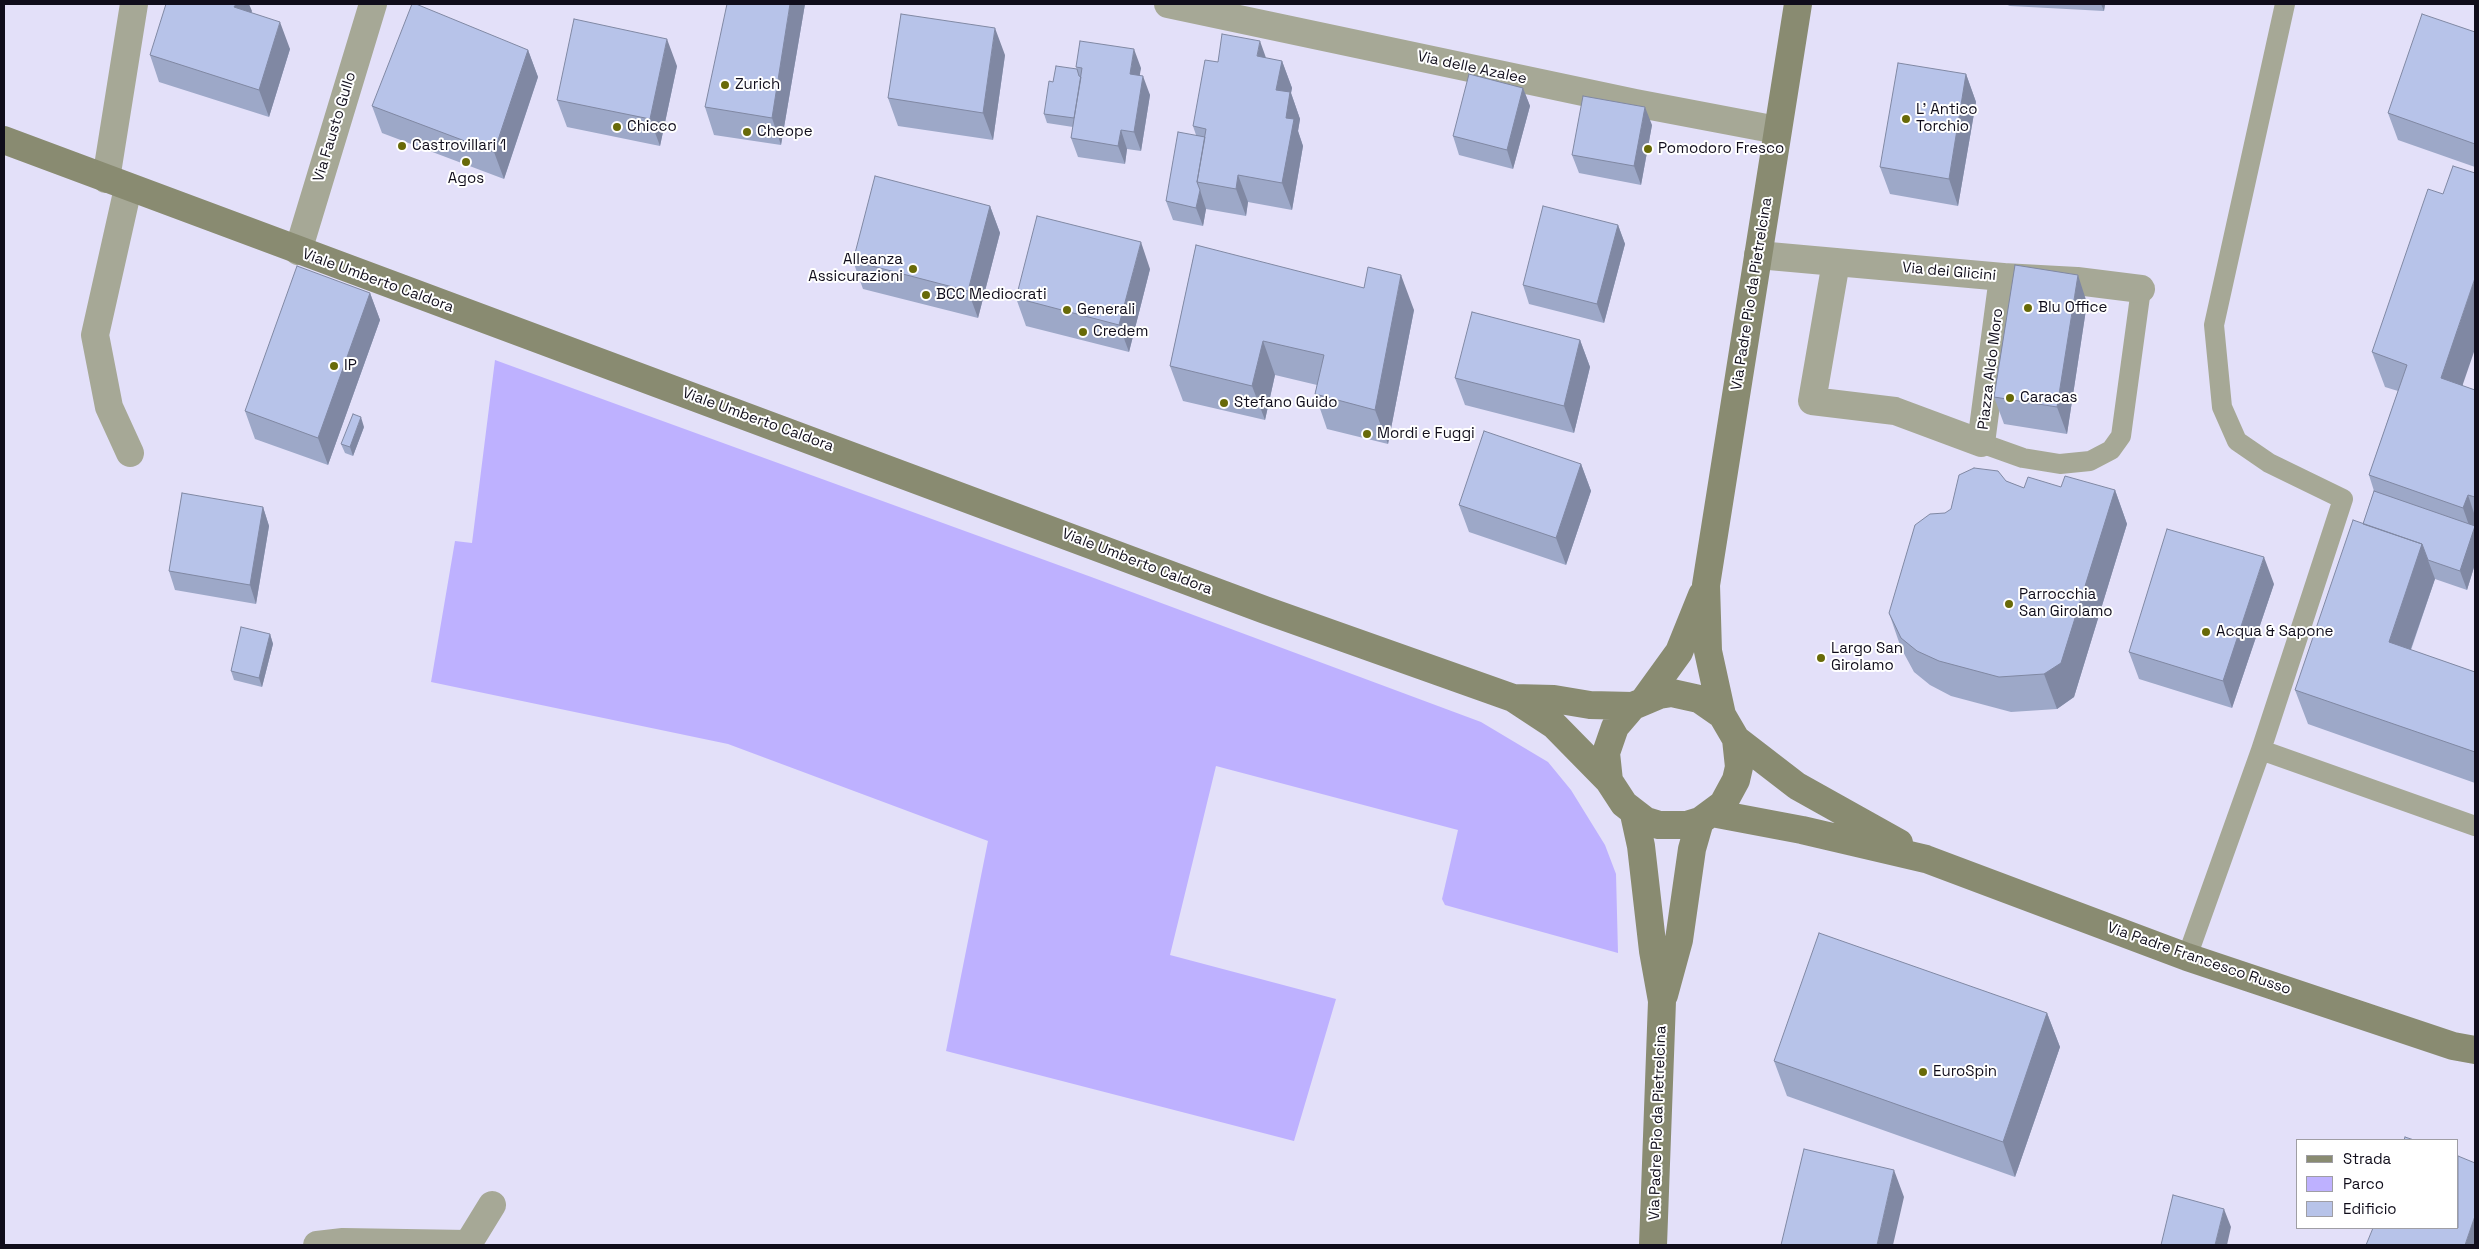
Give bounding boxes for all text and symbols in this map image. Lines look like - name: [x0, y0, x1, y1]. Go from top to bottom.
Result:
- street label: Via delle Azalee: [1416, 48, 1528, 88]
- street label: Via Fausto Gullo: [310, 70, 360, 184]
- place label: Zurich: [735, 76, 780, 94]
- marker: Zurich: [719, 79, 731, 91]
- place label: L' Antico Torchio: [1916, 101, 1977, 136]
- marker: L' Antico Torchio: [1900, 113, 1912, 125]
- place label: Chicco: [627, 118, 677, 136]
- marker: Chicco: [611, 121, 623, 133]
- place label: Cheope: [757, 123, 813, 141]
- marker: Cheope: [741, 126, 753, 138]
- place label: Castrovillari 1: [412, 137, 506, 155]
- marker: Castrovillari 1: [396, 140, 408, 152]
- place label: Pomodoro Fresco: [1658, 140, 1784, 158]
- marker: Pomodoro Fresco: [1642, 143, 1654, 155]
- marker: Agos: [460, 156, 472, 168]
- place label: Agos: [448, 170, 484, 188]
- street label: Via Padre Pio da Pietrelcina: [1728, 196, 1776, 392]
- street label: Viale Umberto Caldora: [300, 245, 456, 317]
- place label: Alleanza Assicurazioni: [808, 251, 903, 286]
- street label: Via dei Glicini: [1901, 259, 1997, 285]
- marker: Alleanza Assicurazioni: [907, 263, 919, 275]
- place label: BCC Mediocrati: [936, 286, 1047, 304]
- marker: BCC Mediocrati: [920, 289, 932, 301]
- place label: Blu Office: [2038, 299, 2107, 317]
- place label: Generali: [1077, 301, 1135, 319]
- marker: Blu Office: [2022, 302, 2034, 314]
- marker: Generali: [1061, 304, 1073, 316]
- street label: Piazza Aldo Moro: [1975, 307, 2007, 431]
- place label: Credem: [1093, 323, 1148, 341]
- marker: Credem: [1077, 326, 1089, 338]
- place label: IP: [344, 357, 357, 375]
- marker: IP: [328, 360, 340, 372]
- street label: Viale Umberto Caldora: [680, 384, 836, 456]
- place label: Caracas: [2020, 389, 2078, 407]
- marker: Caracas: [2004, 392, 2016, 404]
- place label: Stefano Guido: [1234, 394, 1338, 412]
- marker: Stefano Guido: [1218, 397, 1230, 409]
- place label: Mordi e Fuggi: [1377, 425, 1475, 443]
- marker: Mordi e Fuggi: [1361, 428, 1373, 440]
- street label: Viale Umberto Caldora: [1059, 525, 1215, 599]
- place label: Parrocchia San Girolamo: [2019, 586, 2113, 621]
- marker: Parrocchia San Girolamo: [2003, 598, 2015, 610]
- place label: Acqua & Sapone: [2216, 623, 2333, 641]
- marker: Acqua & Sapone: [2200, 626, 2212, 638]
- place label: Largo San Girolamo: [1831, 640, 1903, 675]
- marker: Largo San Girolamo: [1815, 652, 1827, 664]
- street label: Via Padre Francesco Russo: [2105, 919, 2293, 999]
- street label: Via Padre Pio da Pietrelcina: [1646, 1025, 1670, 1221]
- place label: EuroSpin: [1933, 1063, 1997, 1081]
- marker: EuroSpin: [1917, 1066, 1929, 1078]
- legend: [2296, 1139, 2459, 1229]
- text: Strada: [2343, 1149, 2391, 1168]
- text: Parco: [2343, 1174, 2384, 1193]
- text: Edificio: [2343, 1199, 2397, 1218]

